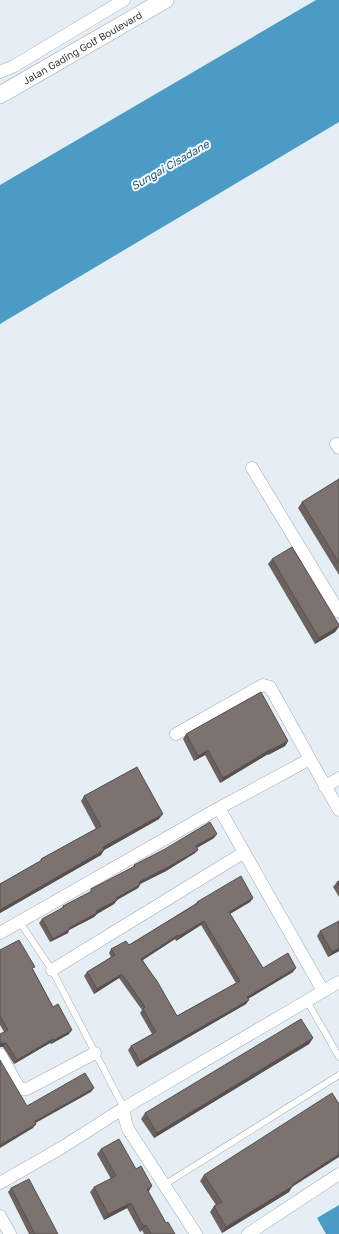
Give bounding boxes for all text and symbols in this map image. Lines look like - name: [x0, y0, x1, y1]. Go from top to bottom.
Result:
- street label: Jalan Gading Golf Boulevard: [21, 9, 144, 87]
- water label: Sungai Cisadane: [129, 136, 213, 193]

